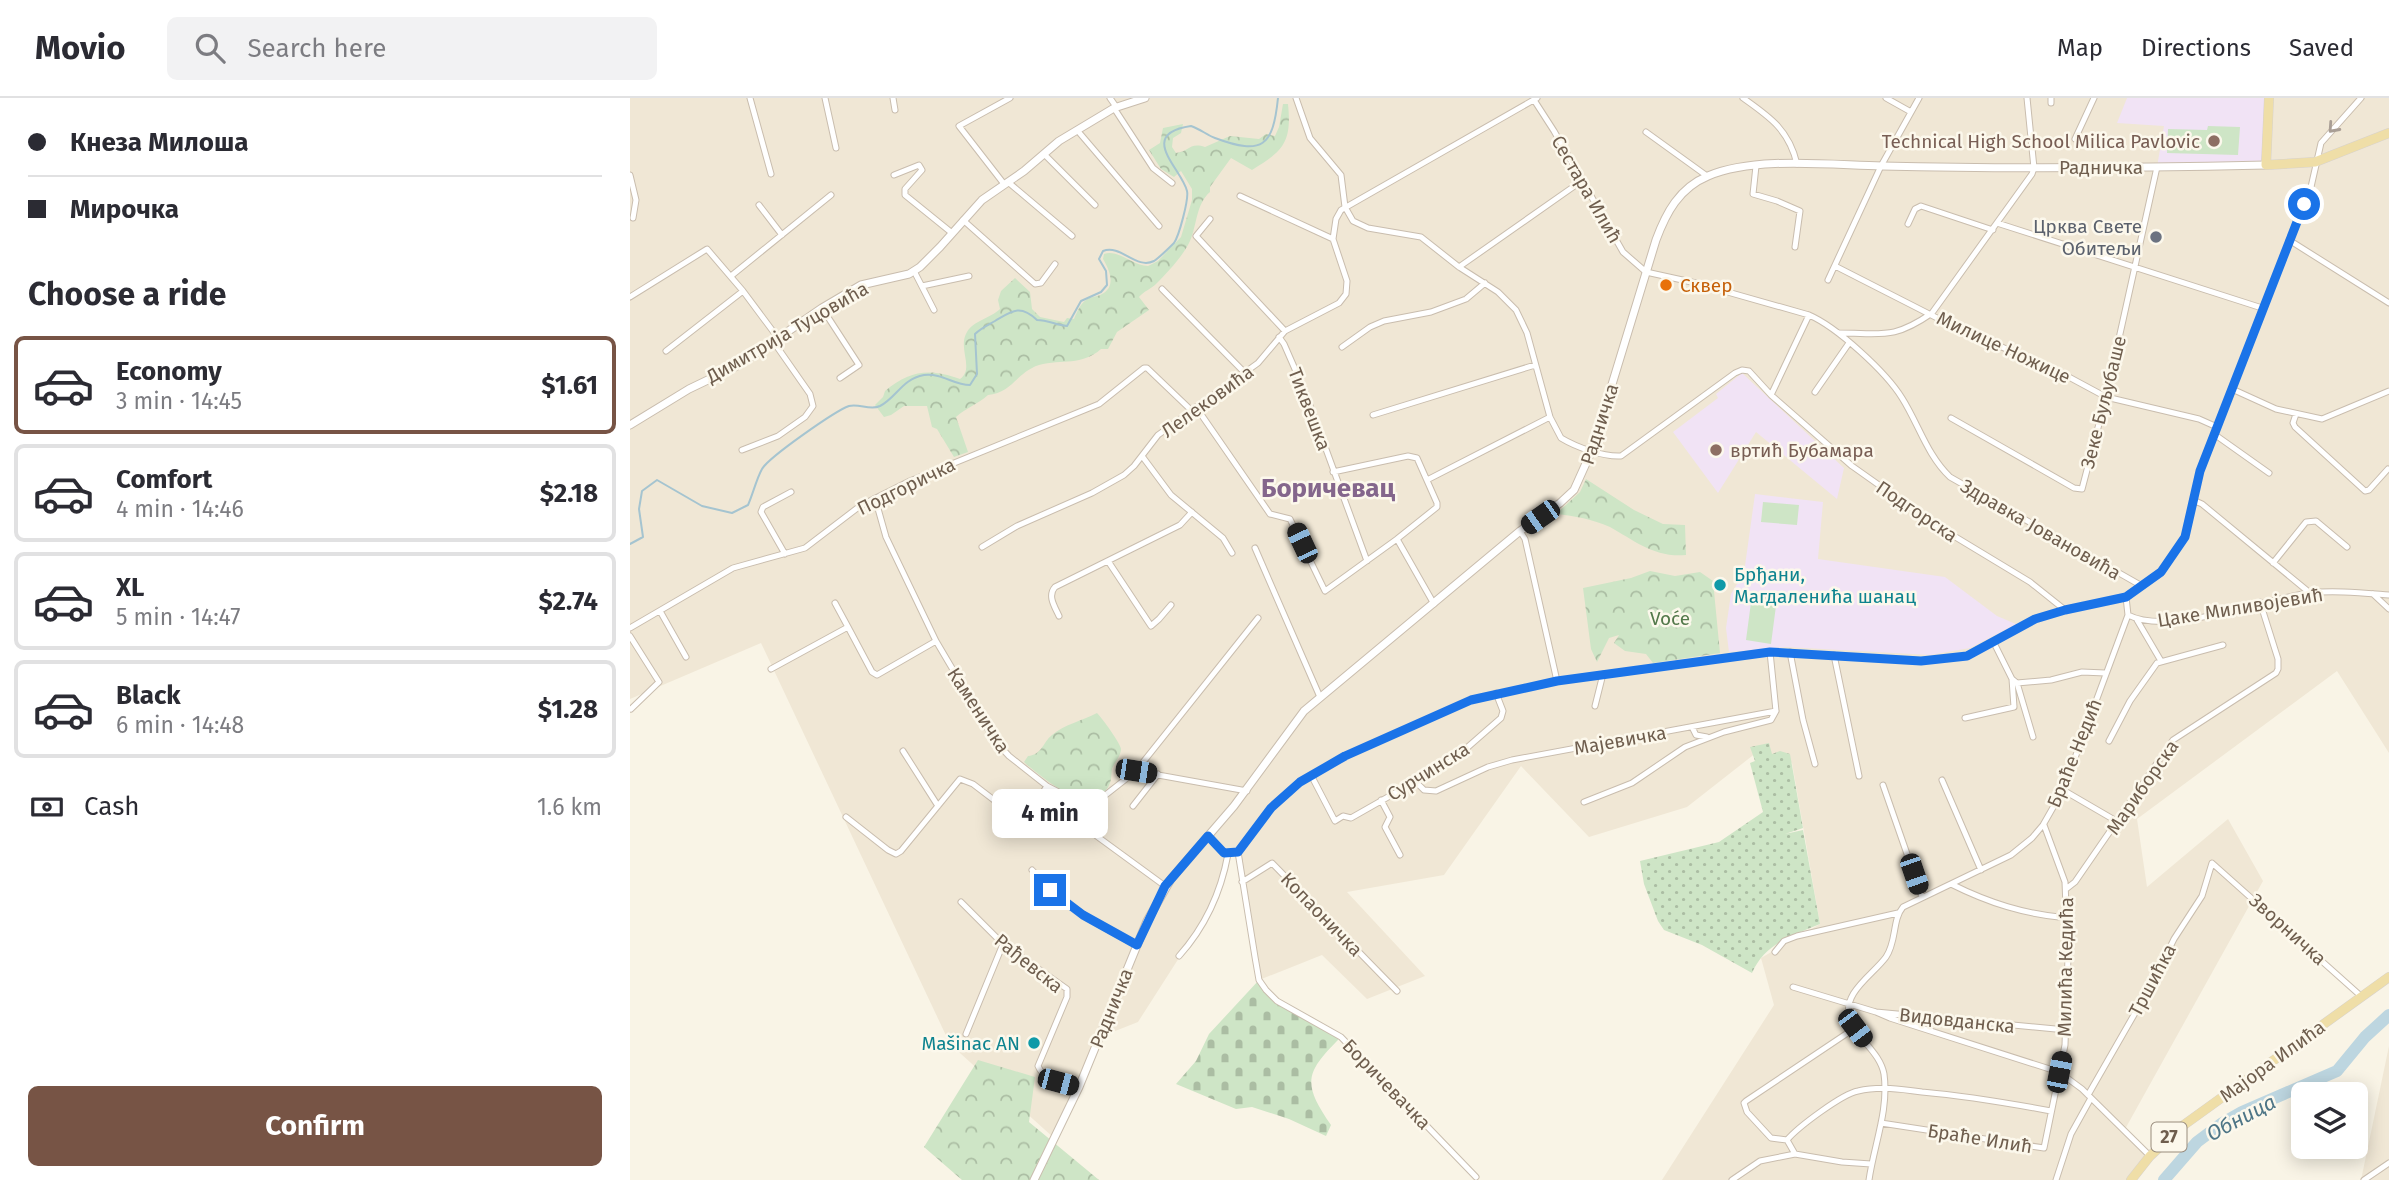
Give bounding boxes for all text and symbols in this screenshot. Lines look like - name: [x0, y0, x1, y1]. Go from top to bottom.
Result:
- search box: [167, 17, 657, 80]
- text: Movio: [35, 28, 125, 68]
- icon: search: [191, 29, 229, 67]
- text: Search here: [247, 33, 386, 64]
- text: Map: [2057, 34, 2103, 62]
- text: Directions: [2141, 34, 2251, 62]
- text: Saved: [2289, 34, 2354, 62]
- one-way arrow: [2329, 120, 2342, 133]
- text: Кнеза Милоша: [70, 127, 249, 158]
- place label: Technical High School Milica Pavlovic: [1882, 130, 2200, 153]
- street label: Сестара Илић: [1546, 131, 1627, 247]
- marker: Technical High School Milica Pavlovic: [2206, 133, 2222, 149]
- street label: Радничка: [2059, 156, 2143, 179]
- route start: [2288, 188, 2320, 220]
- text: Мирочка: [70, 194, 179, 225]
- place label: Црква Свете Обитељи: [2033, 215, 2142, 260]
- marker: Црква Свете Обитељи: [2148, 229, 2164, 245]
- place label: Сквер: [1680, 274, 1733, 297]
- text: Choose a ride: [28, 275, 226, 313]
- street label: Димитрија Туцовића: [701, 277, 872, 389]
- marker: Сквер: [1658, 277, 1674, 293]
- street label: Милице Ножице: [1933, 306, 2074, 389]
- street label: Зеке Буљубаше: [2076, 333, 2131, 471]
- icon: car: [32, 354, 95, 417]
- text: Economy: [116, 356, 222, 387]
- street label: Лелековића: [1157, 360, 1258, 443]
- street label: Тиквешка: [1283, 365, 1336, 454]
- text: $1.61: [541, 370, 598, 401]
- street label: Радничка: [1576, 381, 1623, 468]
- text: 3 min · 14:45: [116, 387, 242, 415]
- place label: вртић Бубамара: [1730, 439, 1874, 462]
- marker: вртић Бубамара: [1708, 442, 1724, 458]
- street label: Подгоричка: [853, 453, 959, 520]
- icon: car: [32, 462, 95, 525]
- text: Comfort: [116, 464, 212, 495]
- district label: Боричевац: [1261, 473, 1396, 504]
- street label: Здравка Јовановића: [1956, 474, 2125, 585]
- street label: Подгорска: [1872, 476, 1962, 547]
- text: $2.18: [540, 478, 598, 509]
- text: 4 min · 14:46: [116, 495, 244, 523]
- car: [1517, 496, 1564, 538]
- car: [1284, 520, 1321, 566]
- place label: Брђани, Магдаленића шанац: [1734, 563, 1916, 608]
- icon: car: [32, 570, 95, 633]
- text: XL: [116, 572, 144, 603]
- marker: Брђани, Магдаленића шанац: [1712, 577, 1728, 593]
- street label: Цаке Миливојевић: [2156, 583, 2325, 632]
- text: $2.74: [538, 586, 598, 617]
- text: 5 min · 14:47: [116, 603, 241, 631]
- park label: Voće: [1650, 607, 1690, 630]
- street label: Каменичка: [942, 663, 1015, 757]
- icon: car: [32, 678, 95, 741]
- text: Black: [116, 680, 181, 711]
- text: $1.28: [538, 694, 598, 725]
- street label: Браће Недић: [2042, 695, 2107, 811]
- text: 6 min · 14:48: [116, 711, 244, 739]
- street label: Мајевичка: [1572, 721, 1668, 760]
- street label: Мариборска: [2101, 736, 2183, 839]
- street label: Сурчинска: [1383, 737, 1474, 806]
- car: [1114, 757, 1159, 785]
- icon: cash: [28, 788, 66, 826]
- callout: 4 min: [992, 788, 1108, 838]
- text: Cash: [84, 791, 140, 822]
- text: 1.6 km: [537, 793, 602, 821]
- text: 4 min: [1021, 799, 1079, 827]
- car: [1898, 851, 1931, 897]
- street label: Копаоничка: [1276, 868, 1367, 961]
- route end: [1034, 874, 1066, 906]
- street label: Зворничка: [2244, 889, 2331, 970]
- street label: Милића Кедића: [2053, 897, 2078, 1037]
- street label: Рађевска: [990, 929, 1068, 998]
- street label: Тршићка: [2124, 940, 2181, 1020]
- street label: Радничка: [1085, 965, 1138, 1051]
- street label: Видовданска: [1898, 1003, 2016, 1038]
- car: [1834, 1005, 1877, 1051]
- street label: Мајора Илића: [2215, 1015, 2330, 1107]
- place label: Mašinac AN: [921, 1032, 1020, 1055]
- street label: Боричевачка: [1338, 1034, 1436, 1134]
- marker: Mašinac AN: [1026, 1035, 1042, 1051]
- car: [2045, 1049, 2074, 1095]
- car: [1035, 1066, 1082, 1098]
- map controls: [2291, 1082, 2368, 1159]
- button: layers: [2291, 1082, 2368, 1159]
- button: Confirm: [28, 1086, 602, 1166]
- water label: Обница: [2202, 1089, 2280, 1147]
- street label: Браће Илић: [1926, 1119, 2034, 1158]
- road number: 27: [2152, 1122, 2186, 1152]

